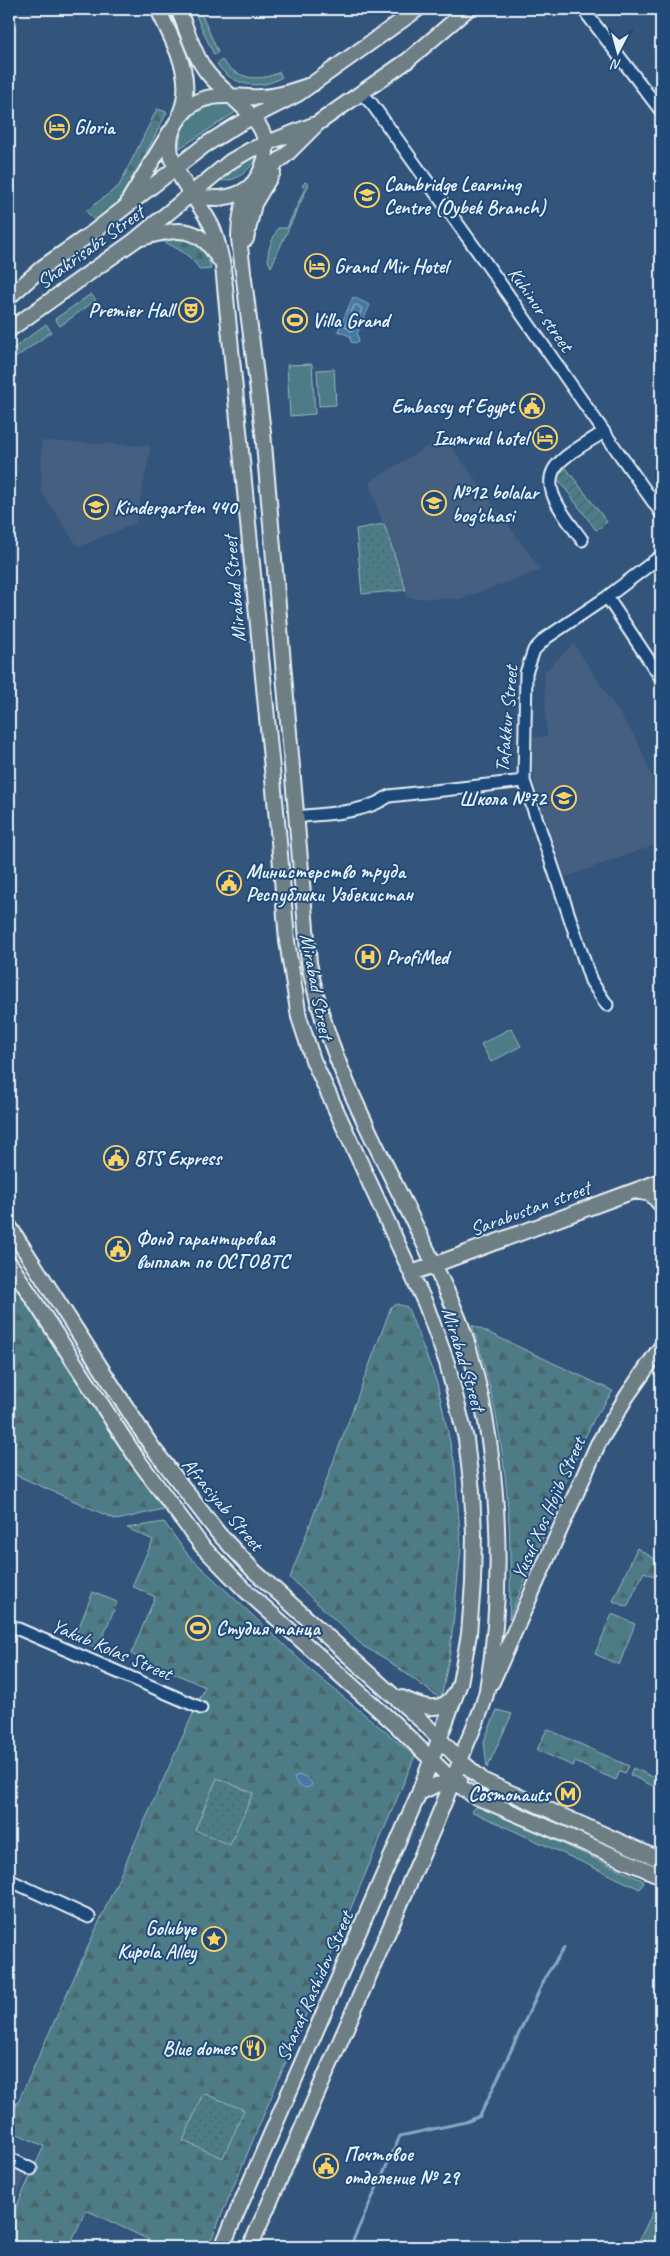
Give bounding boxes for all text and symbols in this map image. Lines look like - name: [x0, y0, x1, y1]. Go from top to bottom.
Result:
- north arrow: [592, 28, 642, 78]
- text: N: [609, 55, 622, 73]
- hotel icon: Gloria: [44, 114, 70, 140]
- place label: Gloria: [74, 115, 116, 140]
- place label: Cambridge Learning Centre (Oybek Branch): [384, 172, 547, 220]
- school or university icon: Cambridge Learning Centre (Oybek Branch): [354, 182, 380, 208]
- street label: Shahrisabz Street: [32, 198, 152, 295]
- hotel icon: Grand Mir Hotel: [304, 253, 330, 279]
- place label: Grand Mir Hotel: [334, 254, 451, 279]
- street label: Kuhinur street: [502, 262, 580, 358]
- theatre icon: Premier Hall: [178, 297, 204, 323]
- place label: Premier Hall: [88, 298, 177, 323]
- sports icon: Villa Grand: [282, 307, 308, 333]
- place label: Villa Grand: [312, 308, 393, 333]
- public building icon: Embassy of Egypt: [519, 393, 545, 419]
- place label: Embassy of Egypt: [391, 394, 516, 420]
- hotel icon: Izumrud hotel: [532, 425, 558, 451]
- place label: Izumrud hotel: [432, 426, 532, 451]
- place label: №12 bolalar bog'chasi: [452, 480, 541, 528]
- school or university icon: №12 bolalar bog'chasi: [421, 490, 447, 516]
- school or university icon: Kindergarten 440: [83, 494, 109, 520]
- place label: Kindergarten 440: [114, 495, 239, 520]
- street label: Mirabad Street: [217, 531, 252, 643]
- street label: Tafakkur Street: [489, 662, 524, 773]
- school or university icon: Школа №72: [551, 785, 577, 811]
- place label: Школа №72: [459, 786, 548, 811]
- place label: Министерство труда Республики Узбекистан: [246, 859, 414, 908]
- public building icon: Министерство труда Республики Узбекистан: [216, 870, 242, 896]
- street label: Mirabad Street: [294, 931, 340, 1044]
- hospital icon: ProfiMed: [355, 944, 381, 970]
- place label: ProfiMed: [386, 945, 452, 970]
- public building icon: BTS Express: [103, 1145, 129, 1171]
- place label: BTS Express: [134, 1146, 223, 1171]
- street label: Sarabustan street: [467, 1174, 597, 1242]
- place label: Фонд гарантировая выплат по ОСГОВТС: [136, 1226, 293, 1274]
- public building icon: Фонд гарантировая выплат по ОСГОВТС: [105, 1236, 131, 1262]
- street label: Mirabad Street: [436, 1304, 492, 1417]
- street label: Yusuf Xos Hojib Street: [506, 1431, 592, 1583]
- street label: Afrasiyab Street: [176, 1453, 270, 1558]
- street label: Yakub Kolas Street: [48, 1613, 178, 1687]
- sports icon: Студия танца: [185, 1615, 211, 1641]
- place label: Студия танца: [216, 1616, 321, 1641]
- metro station icon: Cosmonauts: [555, 1781, 581, 1807]
- place label: Cosmonauts: [468, 1782, 552, 1807]
- street label: Sharaf Rashidov Street: [270, 1905, 360, 2065]
- place label: Golubye Kupola Alley: [117, 1916, 198, 1965]
- place icon: Golubye Kupola Alley: [201, 1926, 227, 1952]
- restaurant icon: Blue domes: [240, 2035, 266, 2061]
- place label: Blue domes: [163, 2036, 238, 2061]
- place label: Почтовое отделение № 29: [344, 2142, 461, 2190]
- public building icon: Почтовое отделение № 29: [313, 2153, 339, 2179]

